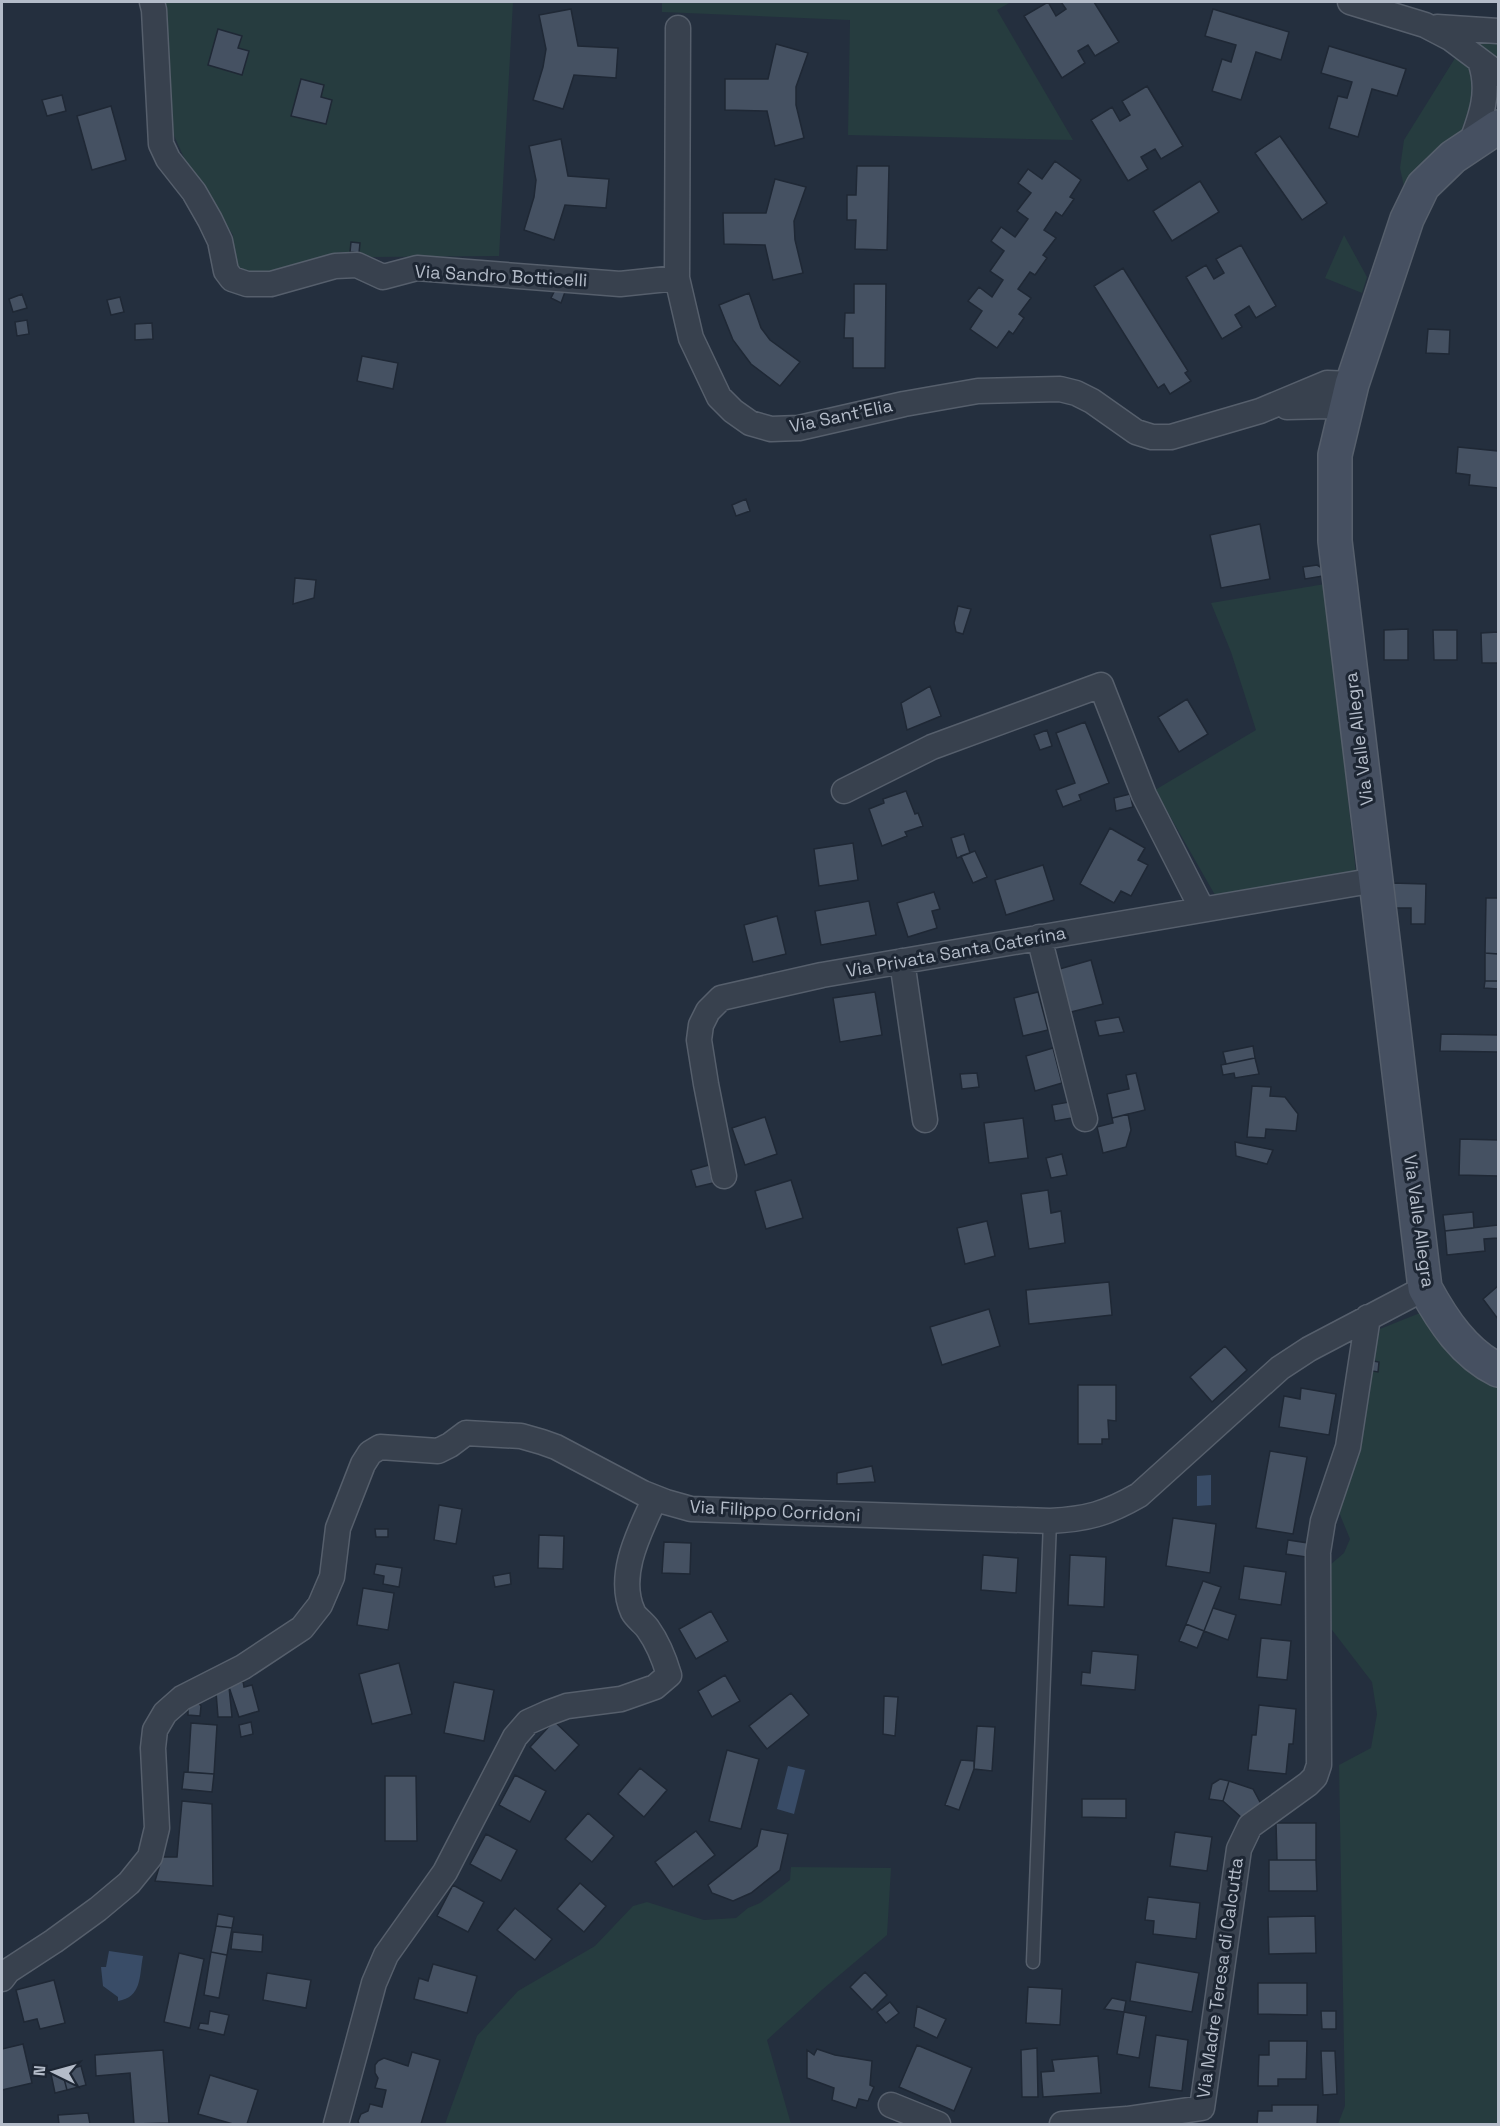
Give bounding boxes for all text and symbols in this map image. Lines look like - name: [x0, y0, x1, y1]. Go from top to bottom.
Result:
- street label: Via Sandro Botticelli: [414, 259, 588, 292]
- street label: Via Sant'Elia: [787, 393, 895, 438]
- street label: Via Valle Allegra: [1339, 671, 1378, 807]
- street label: Via Privata Santa Caterina: [844, 921, 1068, 982]
- street label: Via Valle Allegra: [1399, 1153, 1440, 1289]
- street label: Via Filippo Corridoni: [689, 1495, 861, 1526]
- street label: Via Madre Teresa di Calcutta: [1191, 1856, 1248, 2100]
- north arrow: [24, 2042, 84, 2102]
- text: N: [29, 2064, 50, 2077]

